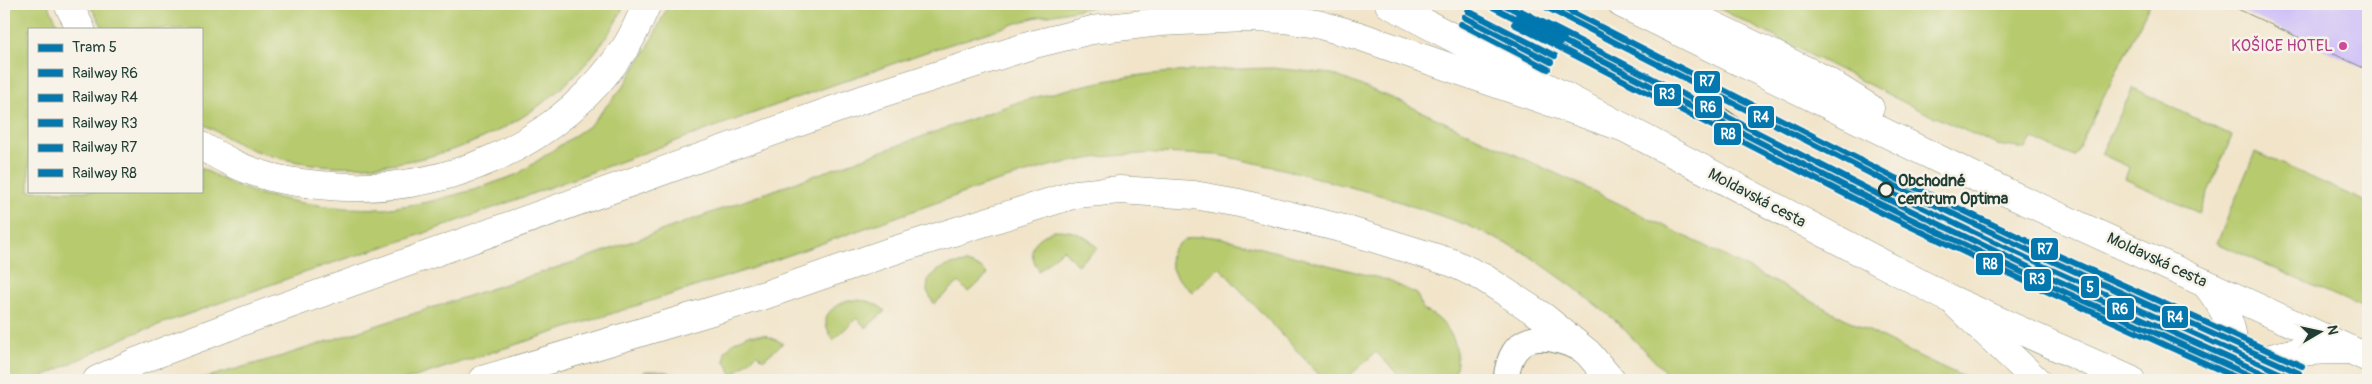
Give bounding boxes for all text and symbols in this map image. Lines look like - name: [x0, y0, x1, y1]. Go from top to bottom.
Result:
- legend: [28, 28, 202, 192]
- place label: KOŠICE HOTEL: [2231, 35, 2333, 56]
- text: Tram 5: [72, 38, 117, 57]
- marker: KOŠICE HOTEL: [2337, 40, 2349, 52]
- text: Railway R6: [72, 64, 138, 83]
- line badge: R7: [1693, 70, 1721, 94]
- text: R7: [1699, 73, 1715, 90]
- line badge: R3: [1653, 83, 1682, 107]
- text: R3: [1659, 86, 1675, 103]
- text: Railway R4: [72, 88, 138, 107]
- line badge: R6: [1694, 95, 1723, 119]
- text: R6: [1700, 99, 1716, 116]
- line badge: R4: [1747, 105, 1775, 129]
- text: R4: [1753, 109, 1770, 126]
- text: Railway R3: [72, 114, 138, 133]
- line badge: R8: [1713, 122, 1742, 146]
- text: R8: [1720, 126, 1736, 143]
- text: Railway R7: [72, 138, 137, 157]
- text: Railway R8: [72, 164, 137, 183]
- street label: Moldavská cesta: [1705, 164, 1809, 232]
- place label: Obchodné centrum Optima: [1897, 171, 2009, 209]
- marker: Obchodné centrum Optima: [1878, 182, 1894, 198]
- street label: Moldavská cesta: [2104, 228, 2210, 292]
- line badge: R7: [2030, 237, 2059, 261]
- text: R7: [2037, 241, 2053, 258]
- line badge: R8: [1975, 252, 2004, 276]
- text: R8: [1982, 256, 1998, 273]
- line badge: R3: [2023, 268, 2052, 292]
- text: R3: [2029, 271, 2045, 288]
- line badge: 5: [2080, 275, 2100, 299]
- text: 5: [2086, 279, 2094, 296]
- line badge: R6: [2106, 297, 2135, 321]
- text: R6: [2112, 301, 2128, 318]
- line badge: R4: [2161, 305, 2189, 329]
- north arrow: [2294, 306, 2344, 356]
- text: R4: [2167, 309, 2184, 326]
- text: N: [2323, 324, 2341, 336]

